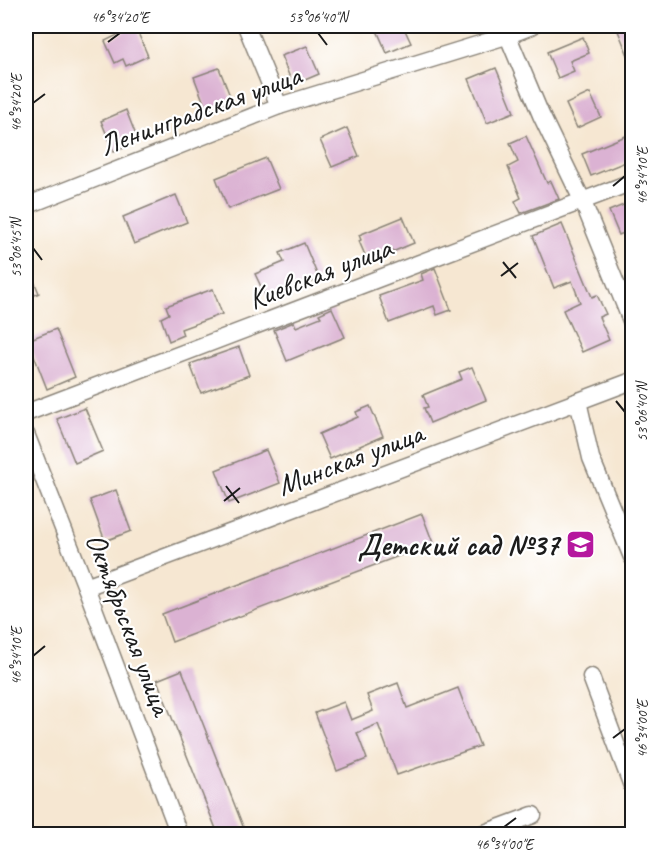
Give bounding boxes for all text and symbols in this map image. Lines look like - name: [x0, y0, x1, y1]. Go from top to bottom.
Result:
- text: 46°34'20"E: [91, 8, 151, 27]
- text: 53°06'40"N: [288, 8, 351, 27]
- street label: Ленинградская улица: [94, 55, 308, 164]
- text: 46°34'20"E: [7, 72, 26, 132]
- text: 46°34'10"E: [633, 145, 652, 205]
- text: 53°06'45"N: [7, 215, 26, 278]
- street label: Киевская улица: [243, 228, 399, 318]
- text: 53°06'40"N: [633, 379, 652, 442]
- street label: Минская улица: [272, 413, 431, 504]
- place label: Детский сад №37: [358, 526, 563, 564]
- street label: Октябрьская улица: [77, 528, 182, 723]
- school or university icon: Детский сад №37: [564, 529, 596, 561]
- text: 46°34'10"E: [7, 625, 26, 685]
- text: 46°34'00"E: [633, 698, 652, 758]
- text: 46°34'00"E: [475, 835, 535, 854]

